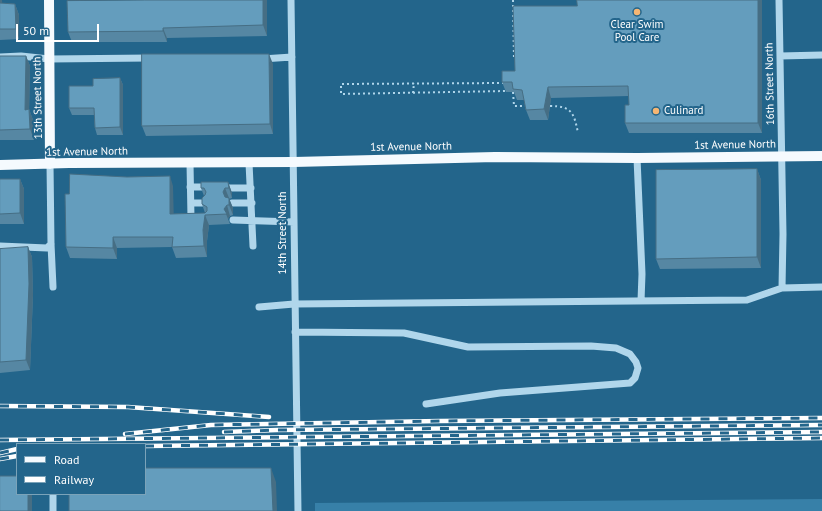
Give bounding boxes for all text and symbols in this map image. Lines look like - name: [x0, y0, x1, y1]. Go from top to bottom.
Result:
- marker: Clear Swim Pool Care: [632, 7, 642, 17]
- scale bar: [18, 16, 101, 42]
- place label: Clear Swim Pool Care: [610, 18, 664, 44]
- text: 50 m: [23, 23, 49, 38]
- street label: 16th Street North: [763, 42, 777, 126]
- street label: 13th Street North: [31, 56, 45, 140]
- place label: Culinard: [664, 104, 703, 118]
- marker: Culinard: [651, 106, 661, 116]
- street label: 1st Avenue North: [694, 138, 776, 152]
- street label: 1st Avenue North: [370, 140, 452, 154]
- street label: 1st Avenue North: [46, 145, 128, 159]
- street label: 14th Street North: [276, 192, 290, 274]
- legend: [16, 443, 146, 495]
- text: Road: [54, 452, 79, 467]
- text: Railway: [54, 472, 94, 487]

